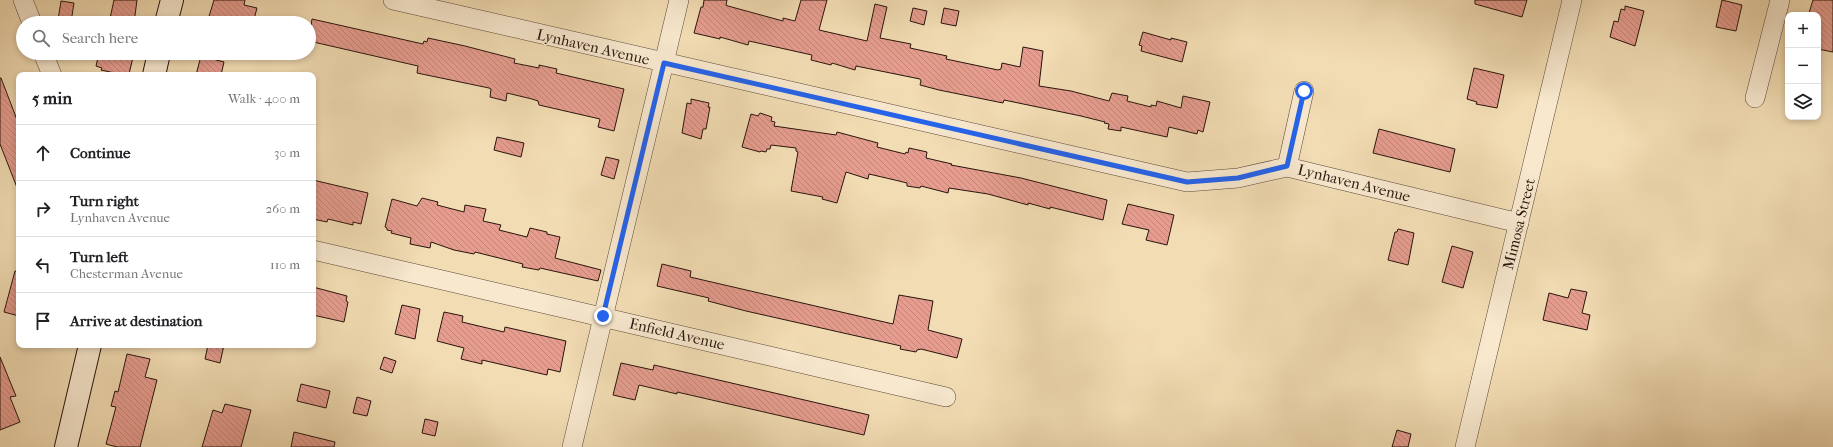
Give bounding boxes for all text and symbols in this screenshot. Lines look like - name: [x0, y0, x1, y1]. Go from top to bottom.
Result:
- map controls: [1785, 12, 1821, 120]
- button: +: [1785, 12, 1821, 48]
- search box: [16, 16, 316, 60]
- street label: Lynhaven Avenue: [535, 25, 652, 69]
- icon: search: [30, 27, 52, 49]
- text: Search here: [62, 29, 138, 47]
- button: −: [1785, 48, 1821, 84]
- route start: [1295, 82, 1313, 100]
- button: layers: [1785, 84, 1821, 120]
- text: 5 min: [32, 88, 72, 108]
- text: Walk · 400 m: [228, 91, 300, 106]
- icon: ahead: [32, 142, 54, 164]
- text: Continue: [70, 144, 130, 162]
- text: 30 m: [274, 145, 300, 160]
- street label: Lynhaven Avenue: [1296, 160, 1413, 206]
- street label: Mimosa Street: [1499, 176, 1539, 272]
- text: Turn right: [70, 192, 139, 210]
- icon: right: [32, 198, 54, 220]
- text: 260 m: [266, 201, 300, 216]
- text: Lynhaven Avenue: [70, 210, 170, 225]
- text: Turn left: [70, 248, 128, 266]
- icon: left: [32, 254, 54, 276]
- text: 110 m: [270, 257, 300, 272]
- text: Chesterman Avenue: [70, 266, 183, 281]
- route end: [594, 307, 612, 325]
- icon: arrive: [32, 310, 54, 332]
- text: Arrive at destination: [70, 312, 202, 330]
- street label: Enfield Avenue: [628, 314, 727, 354]

